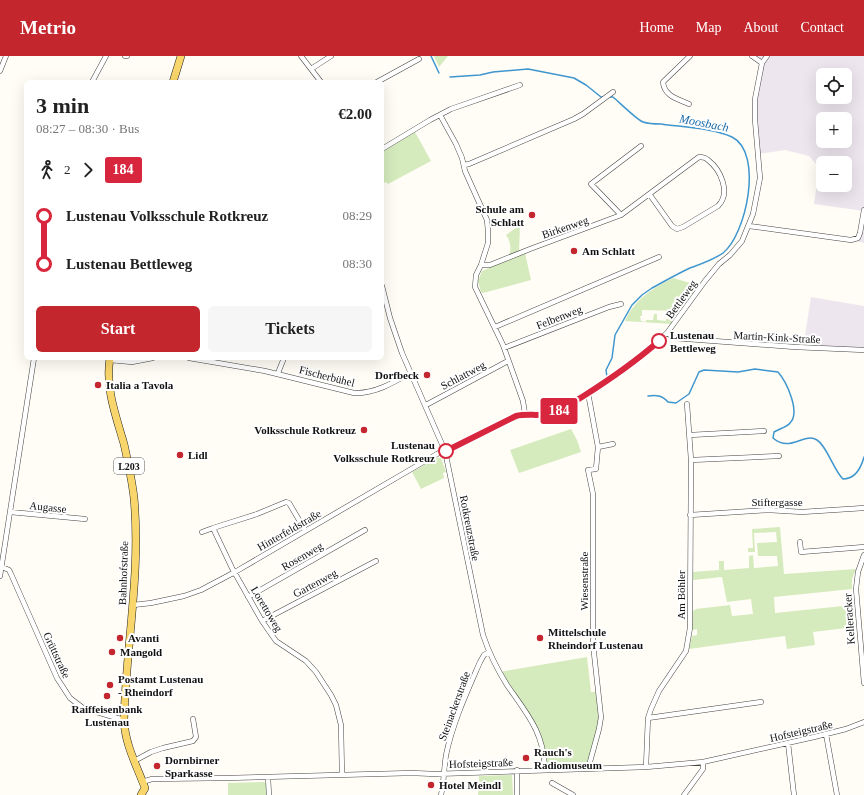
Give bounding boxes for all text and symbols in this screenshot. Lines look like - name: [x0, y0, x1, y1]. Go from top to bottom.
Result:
- text: Metrio: [20, 17, 76, 38]
- text: Home: [640, 20, 674, 35]
- text: Map: [696, 20, 721, 35]
- text: About: [743, 20, 778, 35]
- text: Contact: [800, 20, 844, 35]
- map controls: [816, 68, 852, 192]
- button: locate: [816, 68, 852, 104]
- text: 3 min: [36, 93, 89, 118]
- text: €2.00: [338, 106, 372, 122]
- water label: Moosbach: [677, 111, 730, 135]
- button: +: [816, 112, 852, 148]
- text: 08:27 – 08:30 · Bus: [36, 121, 139, 136]
- button: −: [816, 156, 852, 192]
- icon: walk: [36, 159, 58, 181]
- icon: forward: [77, 159, 99, 181]
- text: 2: [64, 162, 71, 177]
- text: 184: [113, 162, 134, 177]
- place label: Schule am Schlatt: [475, 203, 524, 228]
- text: Lustenau Volksschule Rotkreuz: [66, 208, 268, 224]
- text: 08:29: [342, 208, 372, 223]
- marker: Schule am Schlatt: [527, 210, 537, 220]
- street label: Birkenweg: [540, 213, 590, 241]
- place label: Am Schlatt: [582, 245, 635, 257]
- marker: Am Schlatt: [569, 246, 579, 256]
- text: Lustenau Bettleweg: [66, 256, 192, 272]
- text: 08:30: [342, 256, 372, 271]
- street label: Bettleweg: [663, 277, 699, 321]
- street label: Felbenweg: [534, 303, 584, 331]
- button: Start: [36, 306, 200, 352]
- button: Tickets: [208, 306, 372, 352]
- place label: Lustenau Bettleweg: [670, 329, 716, 354]
- street label: Martin-Kink-Straße: [733, 329, 821, 345]
- marker: Lustenau Bettleweg: [651, 333, 667, 349]
- street label: Schlattweg: [439, 358, 488, 392]
- street label: Fischerbühel: [298, 363, 356, 389]
- place label: Dorfbeck: [375, 369, 420, 381]
- marker: Dorfbeck: [422, 370, 432, 380]
- place label: Italia a Tavola: [106, 379, 174, 391]
- marker: Italia a Tavola: [93, 380, 103, 390]
- line badge: 184: [536, 398, 582, 424]
- text: 184: [549, 403, 570, 418]
- place label: Volksschule Rotkreuz: [254, 424, 356, 436]
- marker: Volksschule Rotkreuz: [359, 425, 369, 435]
- place label: Lustenau Volksschule Rotkreuz: [333, 439, 435, 464]
- marker: Lustenau Volksschule Rotkreuz: [438, 443, 454, 459]
- place label: Lidl: [188, 449, 208, 461]
- marker: Lidl: [175, 450, 185, 460]
- road number: L203: [114, 458, 144, 474]
- street label: Rotkreuzstraße: [458, 494, 482, 562]
- street label: Stiftergasse: [751, 496, 803, 508]
- street label: Augasse: [29, 499, 67, 515]
- street label: Hinterfeldstraße: [255, 507, 323, 553]
- street label: Rosenweg: [279, 539, 325, 573]
- street label: Bahnhofstraße: [116, 541, 130, 605]
- street label: Wiesenstraße: [578, 551, 590, 610]
- street label: Gartenweg: [291, 566, 340, 600]
- street label: Am Böhler: [675, 570, 687, 620]
- street label: Lorettoweg: [249, 584, 285, 634]
- street label: Kelleracker: [841, 593, 857, 645]
- place label: Mittelschule Rheindorf Lustenau: [548, 626, 643, 651]
- street label: Grüttstraße: [41, 630, 73, 680]
- place label: Avanti: [128, 632, 159, 644]
- marker: Avanti: [115, 633, 125, 643]
- marker: Mittelschule Rheindorf Lustenau: [535, 633, 545, 643]
- place label: Mangold: [120, 646, 162, 658]
- marker: Mangold: [107, 647, 117, 657]
- street label: Steinackerstraße: [436, 670, 472, 742]
- place label: Postamt Lustenau - Rheindorf: [118, 673, 203, 698]
- marker: Postamt Lustenau - Rheindorf: [105, 680, 115, 690]
- marker: Raiffeisenbank Lustenau: [102, 691, 112, 701]
- place label: Raiffeisenbank Lustenau: [72, 703, 143, 728]
- street label: Hofsteigstraße: [768, 718, 834, 744]
- place label: Rauch's Radiomuseum: [534, 746, 602, 771]
- marker: Rauch's Radiomuseum: [521, 753, 531, 763]
- place label: Dornbirner Sparkasse: [165, 754, 220, 779]
- street label: Hofsteigstraße: [449, 756, 513, 770]
- marker: Dornbirner Sparkasse: [152, 761, 162, 771]
- place label: Hotel Meindl: [439, 779, 501, 791]
- marker: Hotel Meindl: [426, 780, 436, 790]

